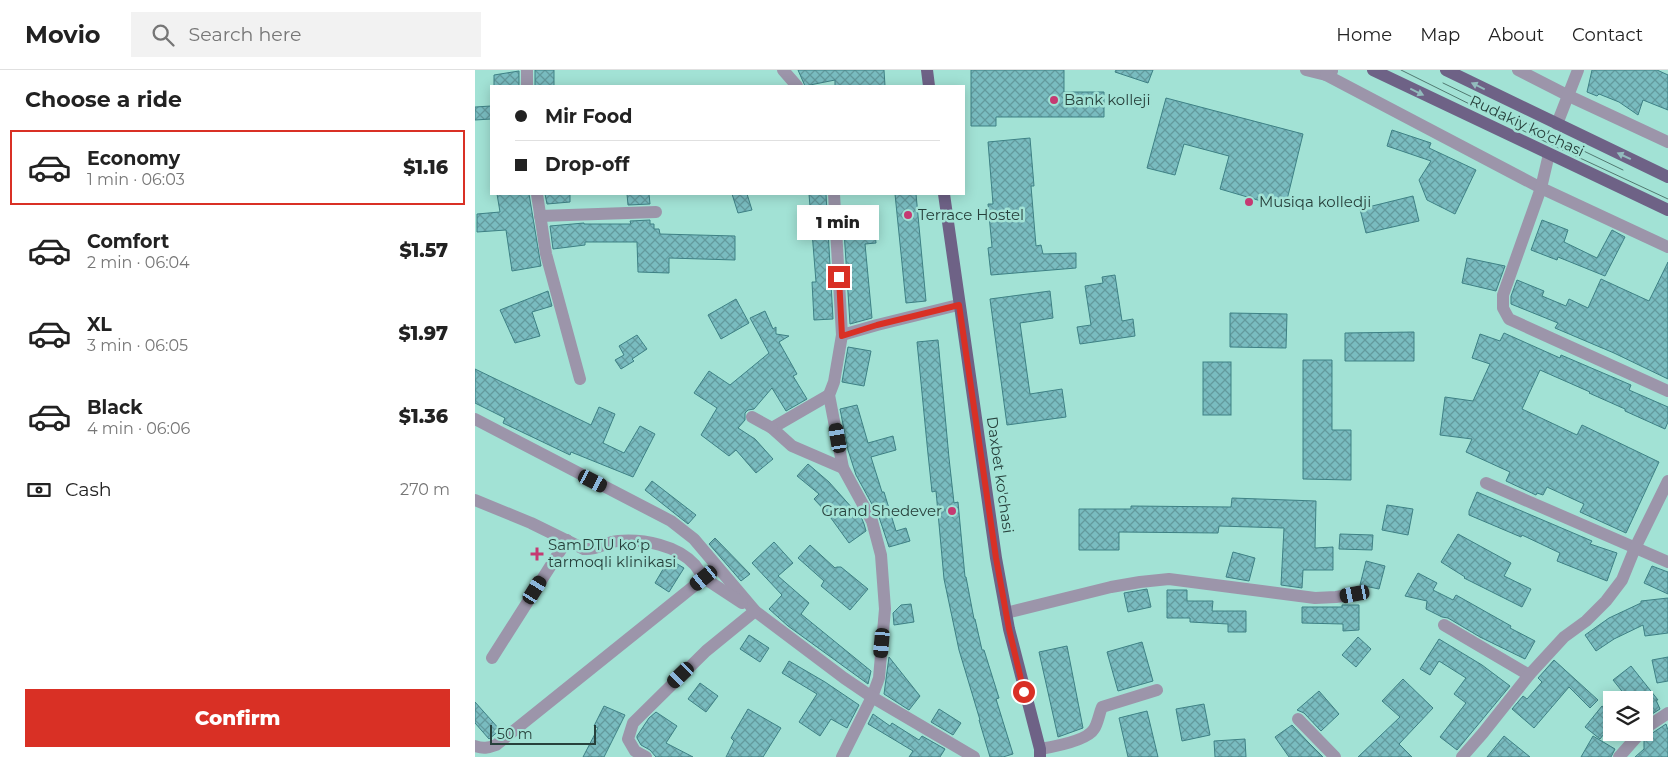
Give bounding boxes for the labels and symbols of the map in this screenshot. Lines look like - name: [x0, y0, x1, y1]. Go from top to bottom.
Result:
- one-way arrow: [1470, 81, 1485, 90]
- one-way arrow: [1409, 87, 1424, 96]
- place label: Bank kolleji: [1064, 90, 1150, 109]
- street label: Rudakiy ko'chasi: [1467, 91, 1588, 160]
- marker: Bank kolleji: [1048, 94, 1060, 106]
- one-way arrow: [1617, 152, 1631, 160]
- place label: Musiqa kolledji: [1259, 192, 1371, 211]
- marker: Musiqa kolledji: [1243, 196, 1255, 208]
- callout: 1 min: [798, 204, 880, 240]
- place label: Terrace Hostel: [918, 205, 1024, 224]
- marker: Terrace Hostel: [902, 209, 914, 221]
- route end: [828, 266, 850, 288]
- street label: Daxbet ko'chasi: [983, 415, 1018, 535]
- car: [828, 422, 847, 454]
- car: [576, 468, 609, 494]
- place label: Grand Shedever: [821, 501, 942, 520]
- marker: Grand Shedever: [946, 505, 958, 517]
- place label: SamDTU ko‘p tarmoqli klinikasi: [548, 535, 676, 571]
- marker: SamDTU ko‘p tarmoqli klinikasi: [530, 547, 544, 561]
- car: [687, 563, 720, 593]
- car: [520, 573, 549, 607]
- car: [1338, 584, 1371, 604]
- car: [873, 627, 890, 659]
- car: [665, 659, 697, 691]
- route start: [1013, 681, 1035, 703]
- scale bar: [490, 722, 596, 745]

